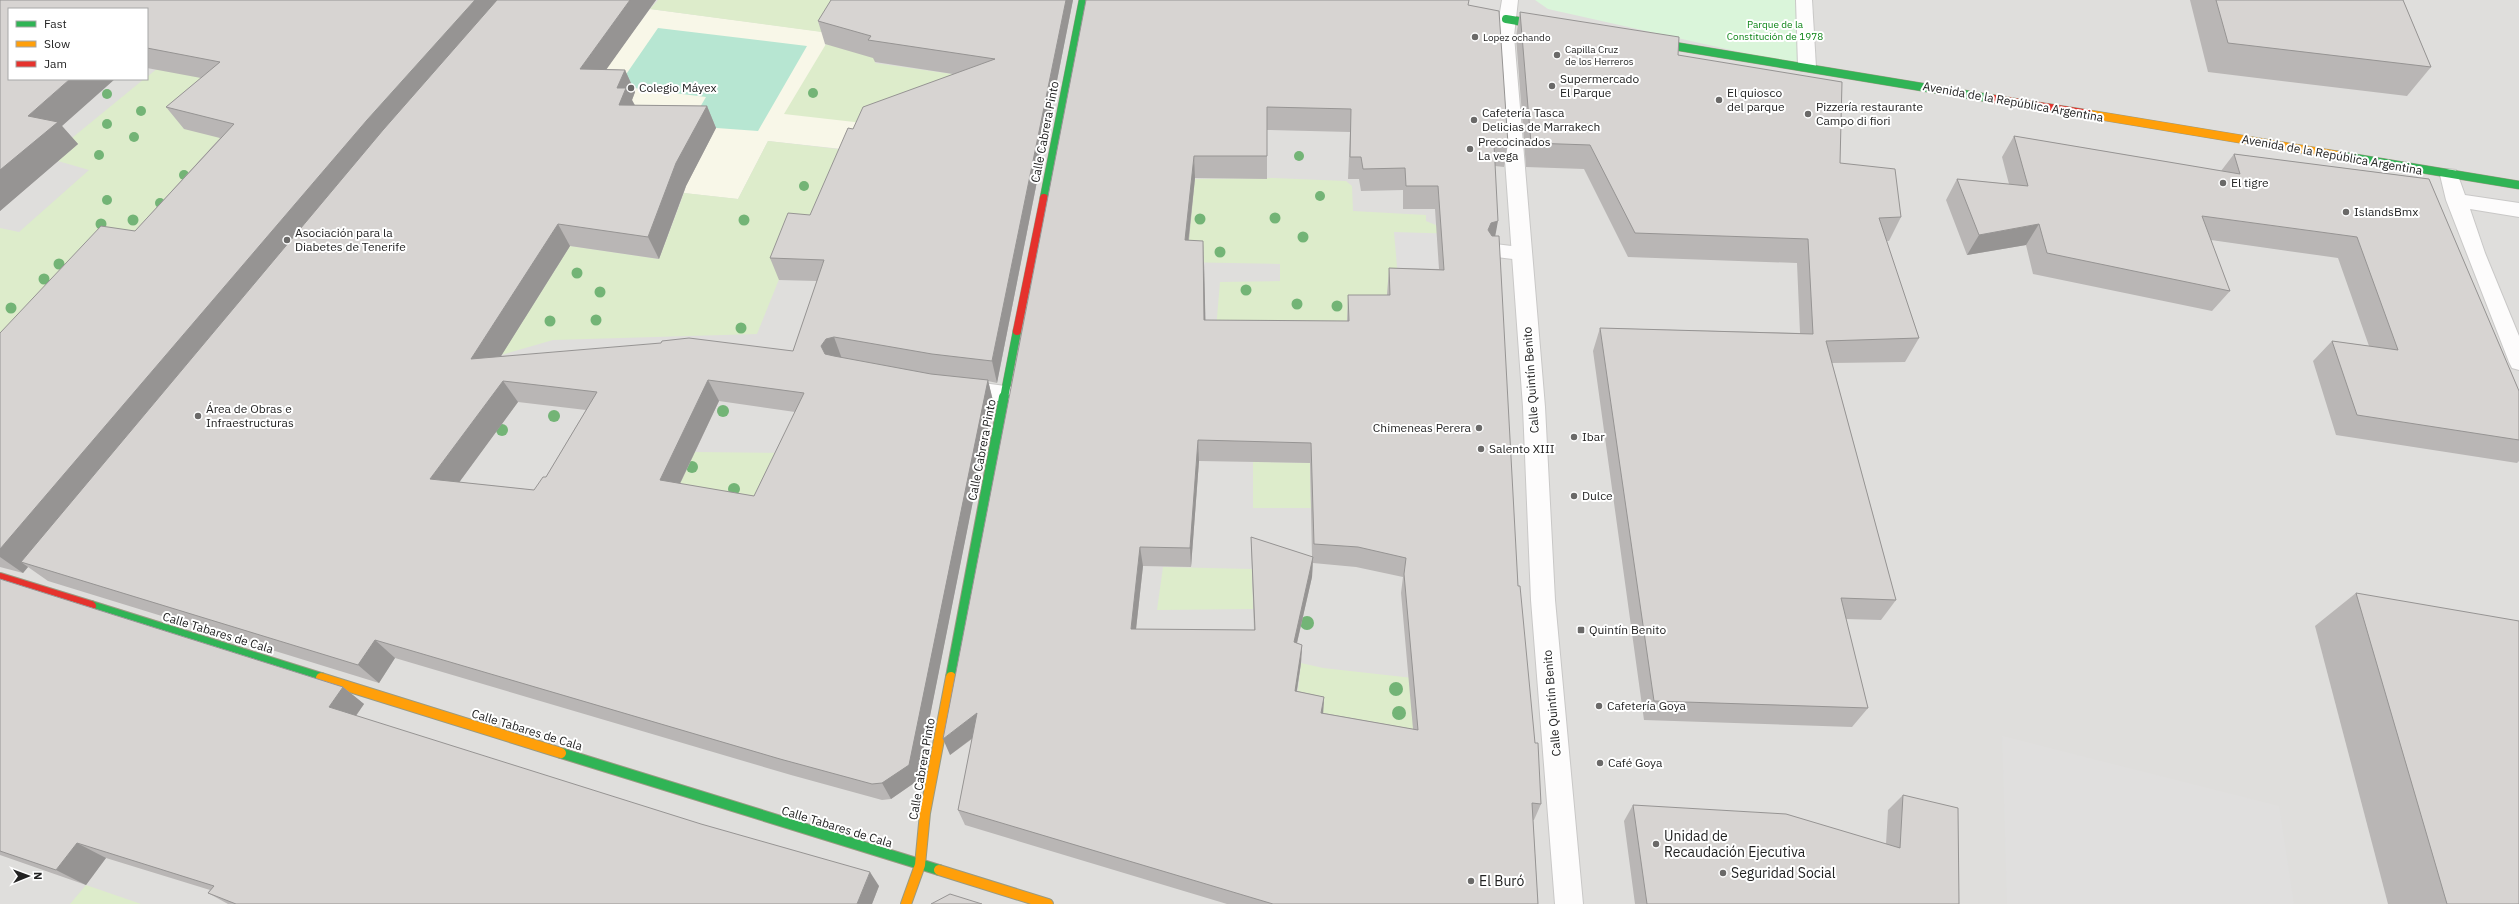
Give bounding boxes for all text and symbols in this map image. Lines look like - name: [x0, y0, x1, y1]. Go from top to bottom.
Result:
- legend: [8, 8, 148, 80]
- text: Fast: [44, 16, 67, 31]
- park label: Parque de la Constitución de 1978: [1727, 18, 1823, 43]
- place label: Lopez ochando: [1483, 31, 1551, 44]
- marker: Lopez ochando: [1470, 32, 1480, 42]
- text: Slow: [44, 36, 70, 51]
- place label: Capilla Cruz de los Herreros: [1565, 43, 1634, 68]
- marker: Capilla Cruz de los Herreros: [1552, 50, 1562, 60]
- text: Jam: [44, 56, 67, 71]
- place label: Supermercado El Parque: [1560, 71, 1640, 100]
- street label: Avenida de la República Argentina: [1922, 78, 2105, 125]
- place label: Colegio Máyex: [639, 80, 716, 95]
- street label: Calle Cabrera Pinto: [1027, 80, 1062, 184]
- marker: Supermercado El Parque: [1547, 81, 1557, 91]
- marker: Colegio Máyex: [626, 83, 636, 93]
- place label: El quiosco del parque: [1727, 85, 1785, 114]
- marker: El quiosco del parque: [1714, 95, 1724, 105]
- place label: Pizzería restaurante Campo di fiori: [1816, 99, 1923, 128]
- place label: Cafetería Tasca Delicias de Marrakech: [1482, 105, 1600, 134]
- marker: Pizzería restaurante Campo di fiori: [1803, 109, 1813, 119]
- marker: Cafetería Tasca Delicias de Marrakech: [1469, 115, 1479, 125]
- street label: Avenida de la República Argentina: [2241, 131, 2424, 178]
- place label: Precocinados La vega: [1478, 134, 1551, 163]
- marker: Precocinados La vega: [1465, 144, 1475, 154]
- place label: El tigre: [2231, 175, 2269, 190]
- marker: El tigre: [2218, 178, 2228, 188]
- place label: IslandsBmx: [2354, 204, 2418, 219]
- marker: IslandsBmx: [2341, 207, 2351, 217]
- place label: Asociación para la Diabetes de Tenerife: [295, 225, 406, 254]
- marker: Asociación para la Diabetes de Tenerife: [282, 235, 292, 245]
- street label: Calle Quintín Benito: [1519, 326, 1542, 434]
- street label: Calle Cabrera Pinto: [964, 398, 999, 502]
- place label: Área de Obras e Infraestructuras: [206, 401, 294, 430]
- marker: Área de Obras e Infraestructuras: [193, 411, 203, 421]
- place label: Chimeneas Perera: [1373, 420, 1472, 435]
- marker: Chimeneas Perera: [1474, 423, 1484, 433]
- place label: Ibar: [1582, 429, 1605, 444]
- marker: Ibar: [1569, 432, 1579, 442]
- place label: Salento XIII: [1489, 441, 1555, 456]
- marker: Salento XIII: [1476, 444, 1486, 454]
- place label: Dulce: [1582, 488, 1613, 503]
- marker: Dulce: [1569, 491, 1579, 501]
- street label: Calle Tabares de Cala: [161, 609, 276, 657]
- place label: Quintín Benito: [1589, 622, 1666, 637]
- marker: Quintín Benito: [1576, 625, 1586, 635]
- street label: Calle Quintín Benito: [1539, 649, 1564, 757]
- place label: Cafetería Goya: [1607, 698, 1687, 713]
- marker: Cafetería Goya: [1594, 701, 1604, 711]
- street label: Calle Tabares de Cala: [470, 706, 585, 754]
- street label: Calle Cabrera Pinto: [905, 717, 938, 821]
- place label: Café Goya: [1608, 755, 1663, 770]
- marker: Café Goya: [1595, 758, 1605, 768]
- street label: Calle Tabares de Cala: [780, 803, 895, 851]
- place label: Unidad de Recaudación Ejecutiva: [1664, 827, 1806, 861]
- marker: Unidad de Recaudación Ejecutiva: [1651, 839, 1661, 849]
- north arrow: [8, 856, 48, 896]
- place label: Seguridad Social: [1731, 864, 1836, 882]
- marker: Seguridad Social: [1718, 868, 1728, 878]
- text: N: [31, 872, 45, 880]
- place label: El Buró: [1479, 872, 1524, 890]
- marker: El Buró: [1466, 876, 1476, 886]

